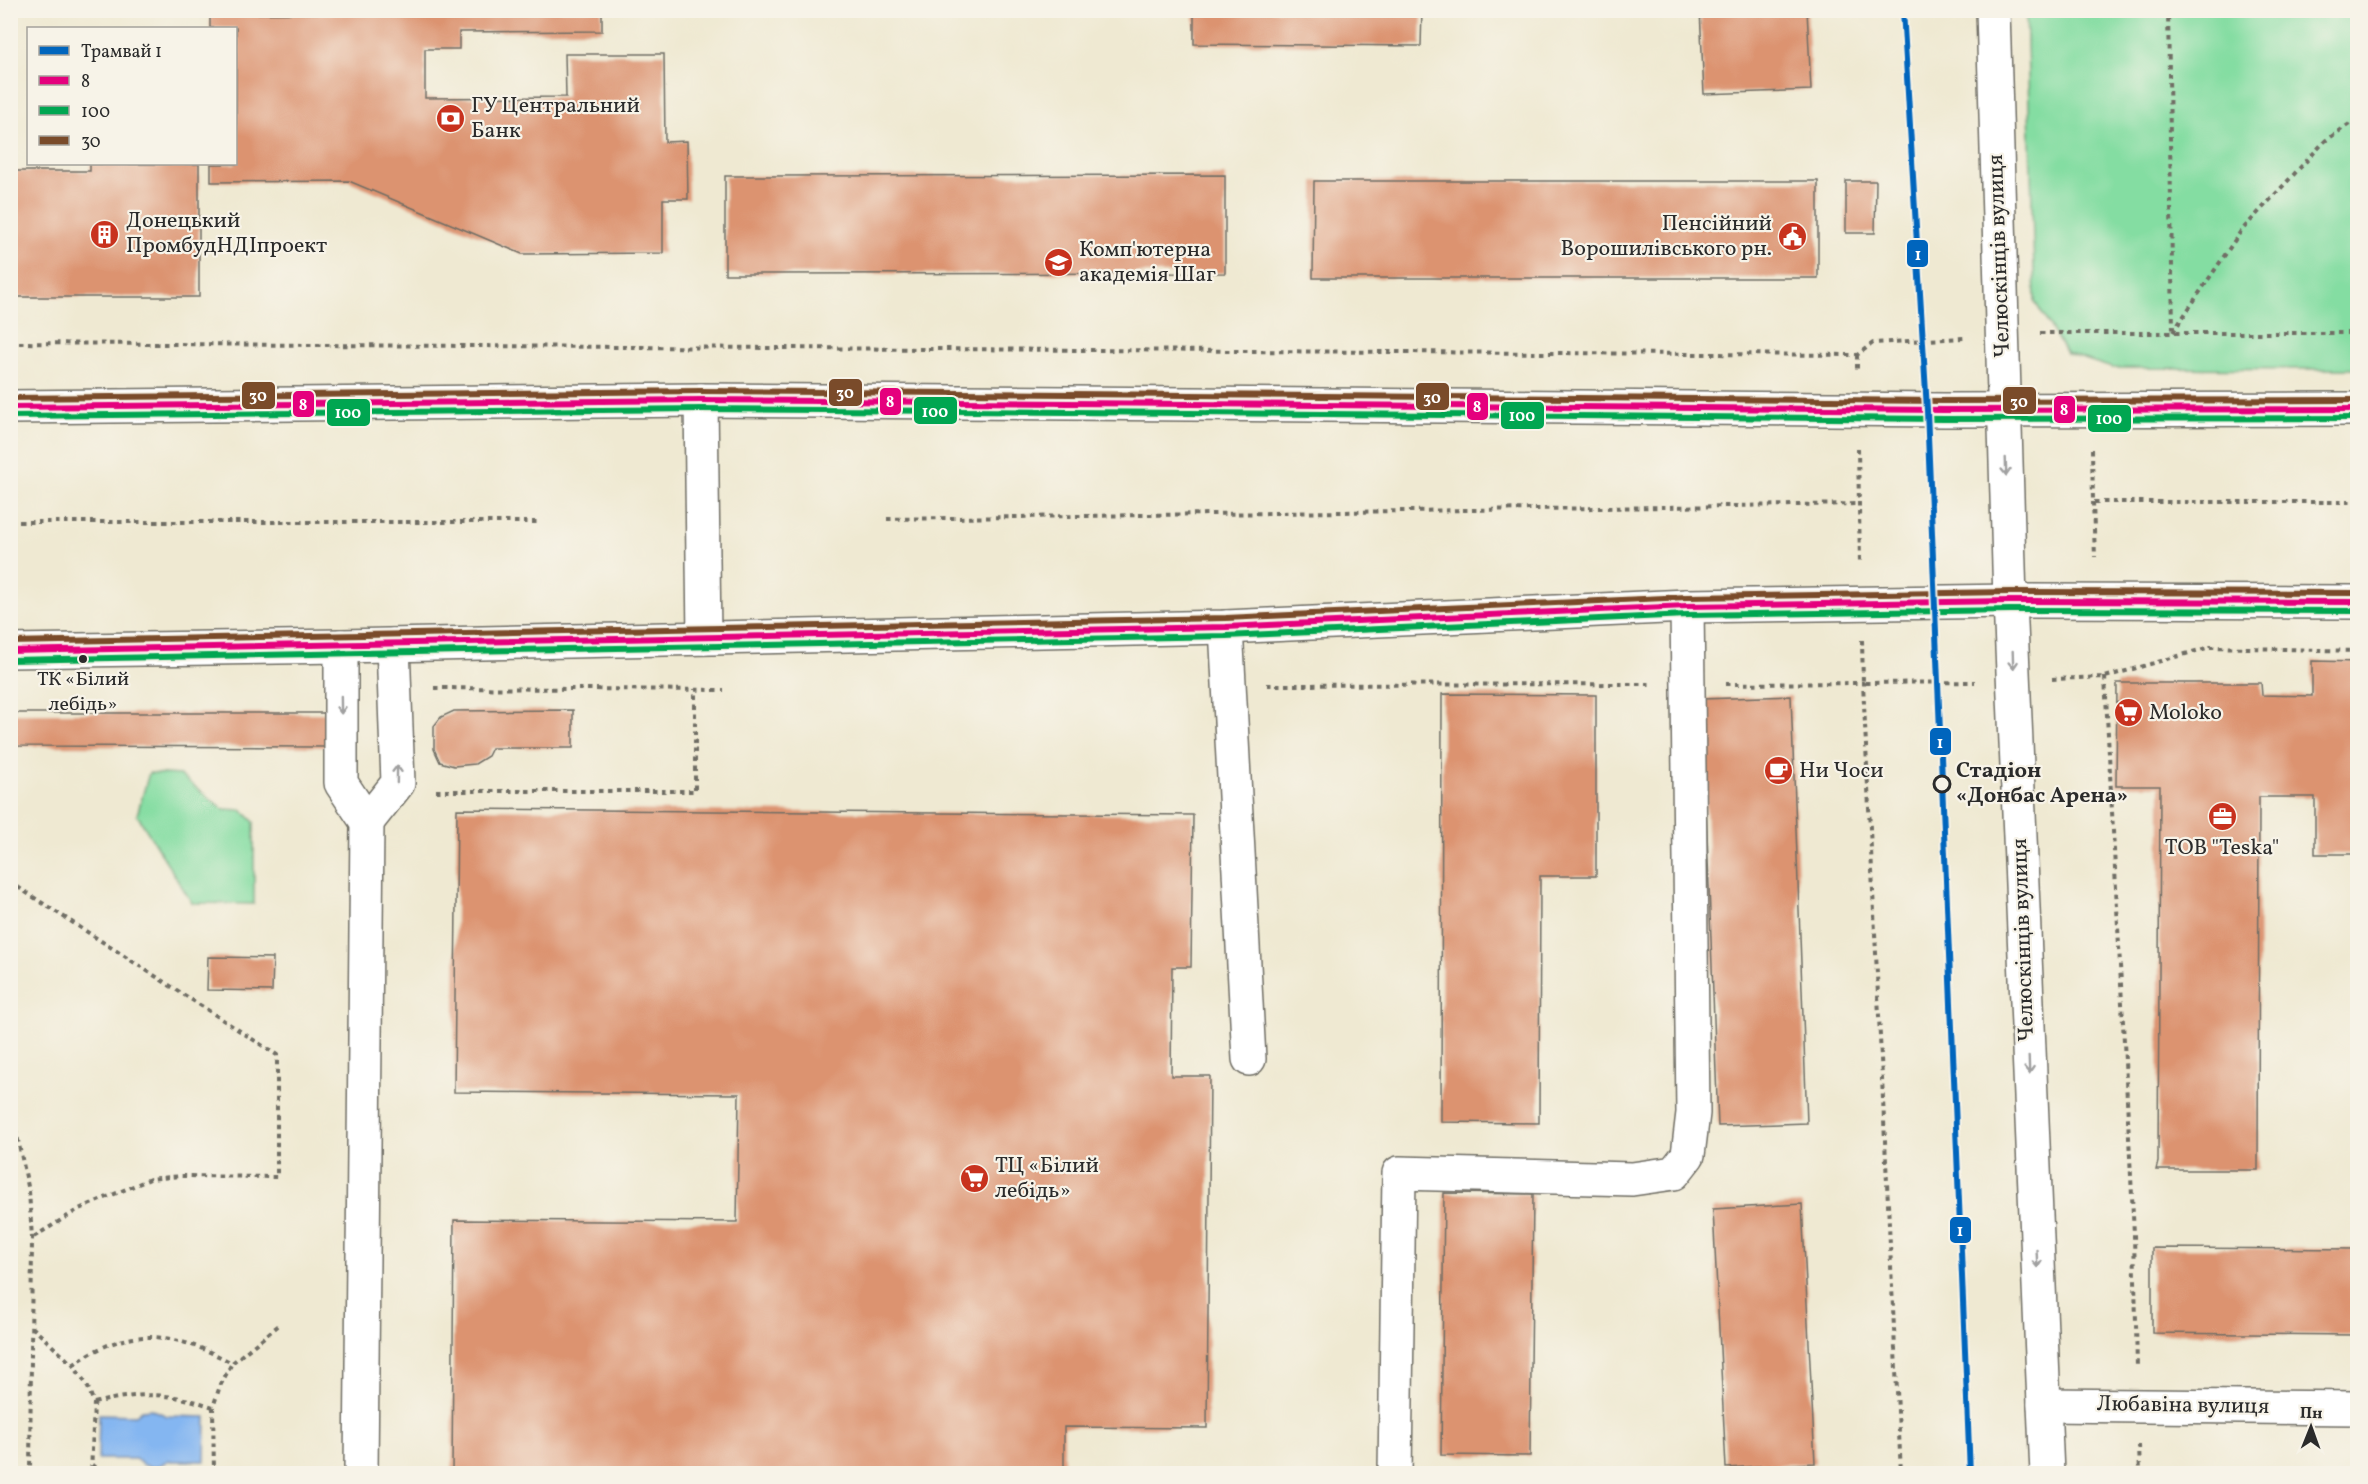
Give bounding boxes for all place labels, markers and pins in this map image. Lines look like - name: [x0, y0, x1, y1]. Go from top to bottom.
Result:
- place label: ГУ Центральний Банк: [471, 91, 640, 147]
- bank icon: ГУ Центральний Банк: [434, 103, 466, 135]
- place label: Донецький ПромбудНДІпроект: [126, 206, 327, 262]
- place label: Пенсійний Ворошилівського рн.: [1561, 209, 1772, 265]
- building icon: Донецький ПромбудНДІпроект: [89, 218, 121, 250]
- public building icon: Пенсійний Ворошилівського рн.: [1777, 221, 1809, 253]
- place label: Комп'ютерна академія Шаг: [1079, 235, 1216, 291]
- school or university icon: Комп'ютерна академія Шаг: [1042, 247, 1074, 279]
- marker: ТК «Білий лебідь»: [77, 653, 89, 665]
- place label: ТК «Білий лебідь»: [37, 666, 129, 719]
- supermarket icon: Moloko: [2112, 697, 2144, 729]
- place label: Moloko: [2149, 698, 2222, 729]
- cafe icon: Ни Чоси: [1762, 755, 1794, 787]
- place label: Ни Чоси: [1799, 756, 1884, 787]
- place label: Стадіон «Донбас Арена»: [1956, 756, 2128, 812]
- marker: Стадіон «Донбас Арена»: [1933, 775, 1951, 793]
- office icon: ТОВ "Teska": [2206, 800, 2238, 832]
- place label: ТОВ "Teska": [2165, 833, 2279, 864]
- place label: ТЦ «Білий лебідь»: [995, 1151, 1099, 1207]
- supermarket icon: ТЦ «Білий лебідь»: [958, 1163, 990, 1195]

